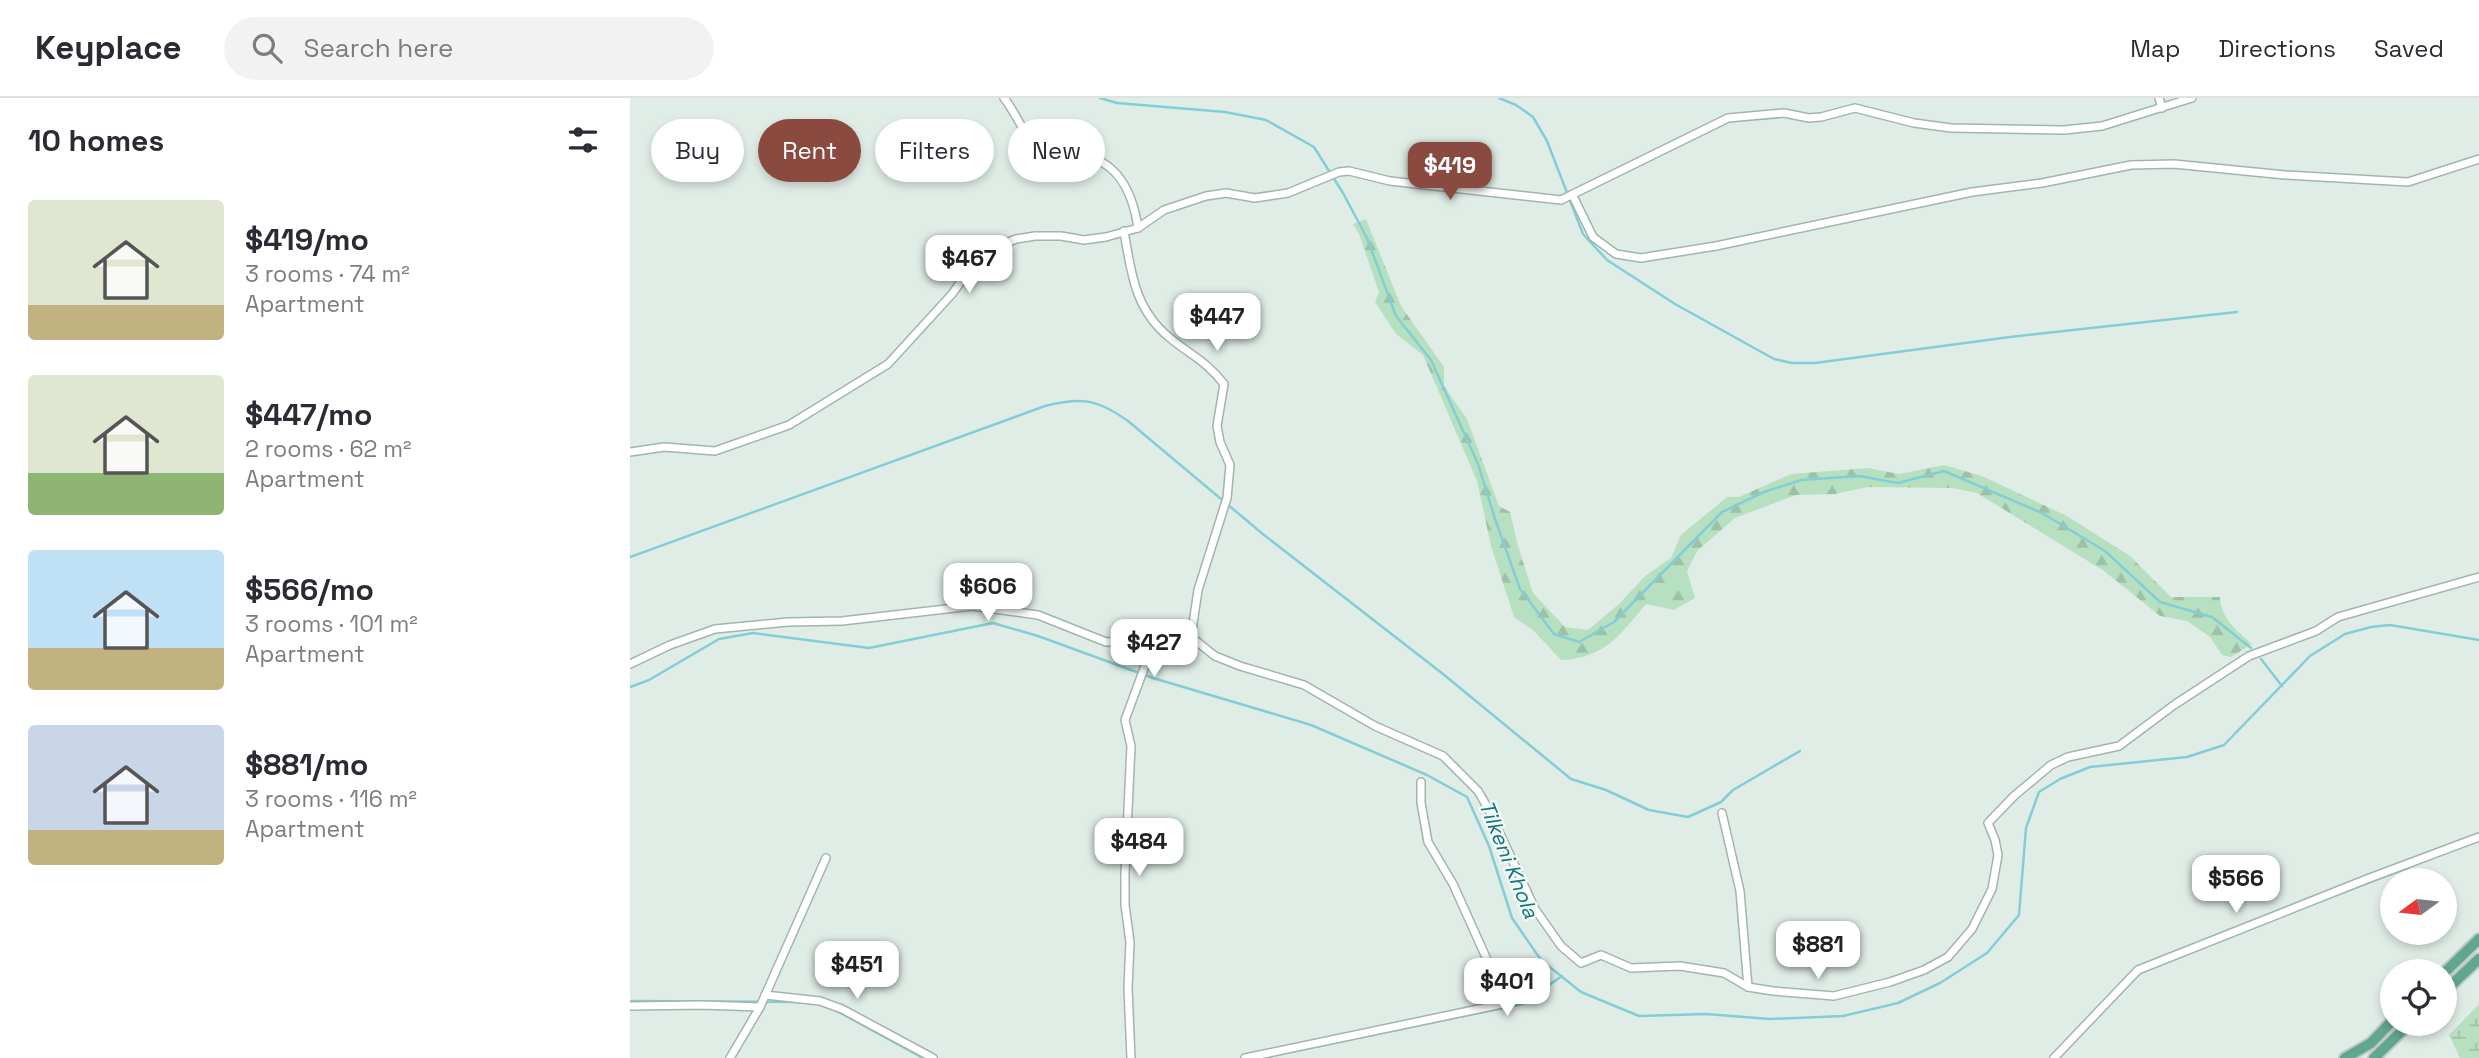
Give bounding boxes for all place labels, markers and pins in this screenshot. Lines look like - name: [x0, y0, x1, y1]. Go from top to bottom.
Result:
- pin: $419: [1409, 142, 1491, 202]
- pin: $467: [928, 236, 1010, 295]
- pin: $447: [1176, 294, 1258, 353]
- pin: $606: [947, 564, 1029, 623]
- pin: $427: [1113, 620, 1195, 679]
- pin: $484: [1098, 818, 1180, 878]
- pin: $566: [2195, 856, 2277, 915]
- pin: $881: [1777, 922, 1859, 981]
- pin: $451: [816, 942, 898, 1001]
- pin: $401: [1466, 958, 1548, 1018]

